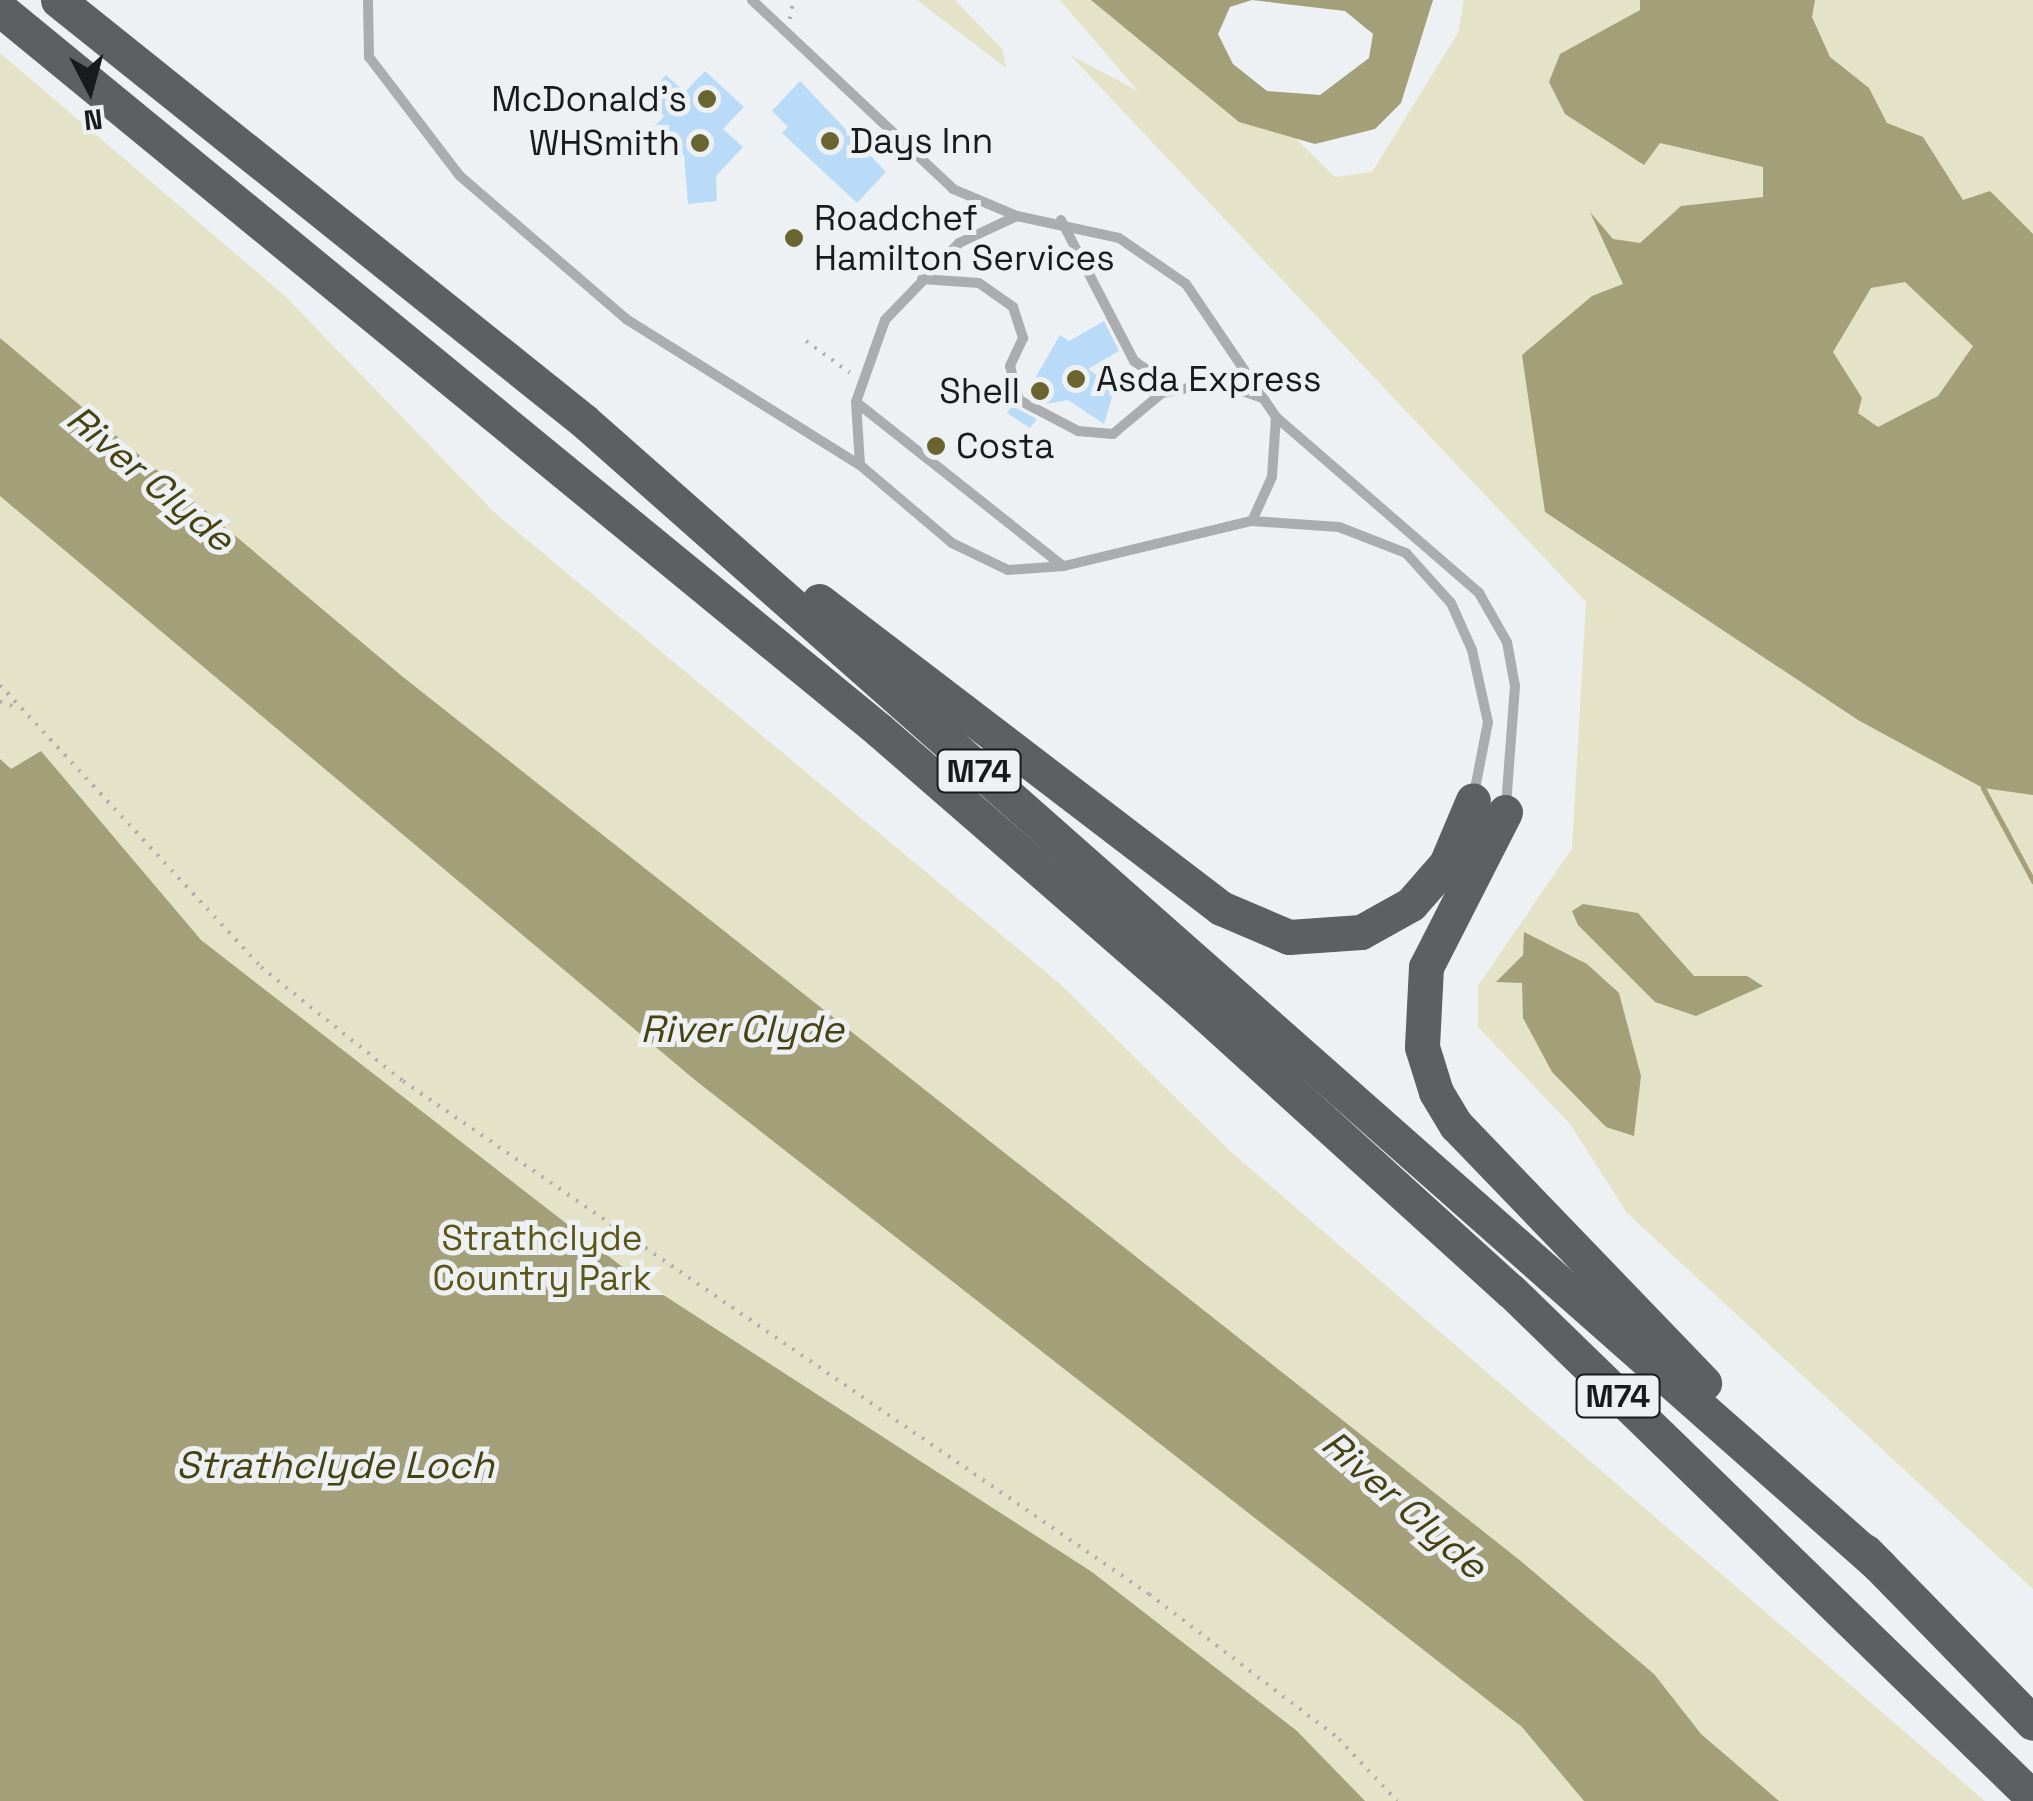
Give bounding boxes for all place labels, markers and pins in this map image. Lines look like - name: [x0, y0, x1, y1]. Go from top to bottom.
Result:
- place label: McDonald's: [491, 78, 687, 120]
- marker: McDonald's: [696, 88, 718, 110]
- place label: Days Inn: [850, 120, 993, 162]
- place label: WHSmith: [529, 122, 680, 164]
- marker: Days Inn: [819, 130, 841, 152]
- marker: WHSmith: [689, 132, 711, 154]
- place label: Roadchef Hamilton Services: [814, 197, 1115, 279]
- marker: Roadchef Hamilton Services: [783, 227, 805, 249]
- place label: Asda Express: [1096, 358, 1321, 400]
- marker: Asda Express: [1065, 368, 1087, 390]
- place label: Shell: [939, 370, 1020, 412]
- marker: Shell: [1029, 380, 1051, 402]
- place label: Costa: [956, 425, 1054, 467]
- marker: Costa: [925, 435, 947, 457]

